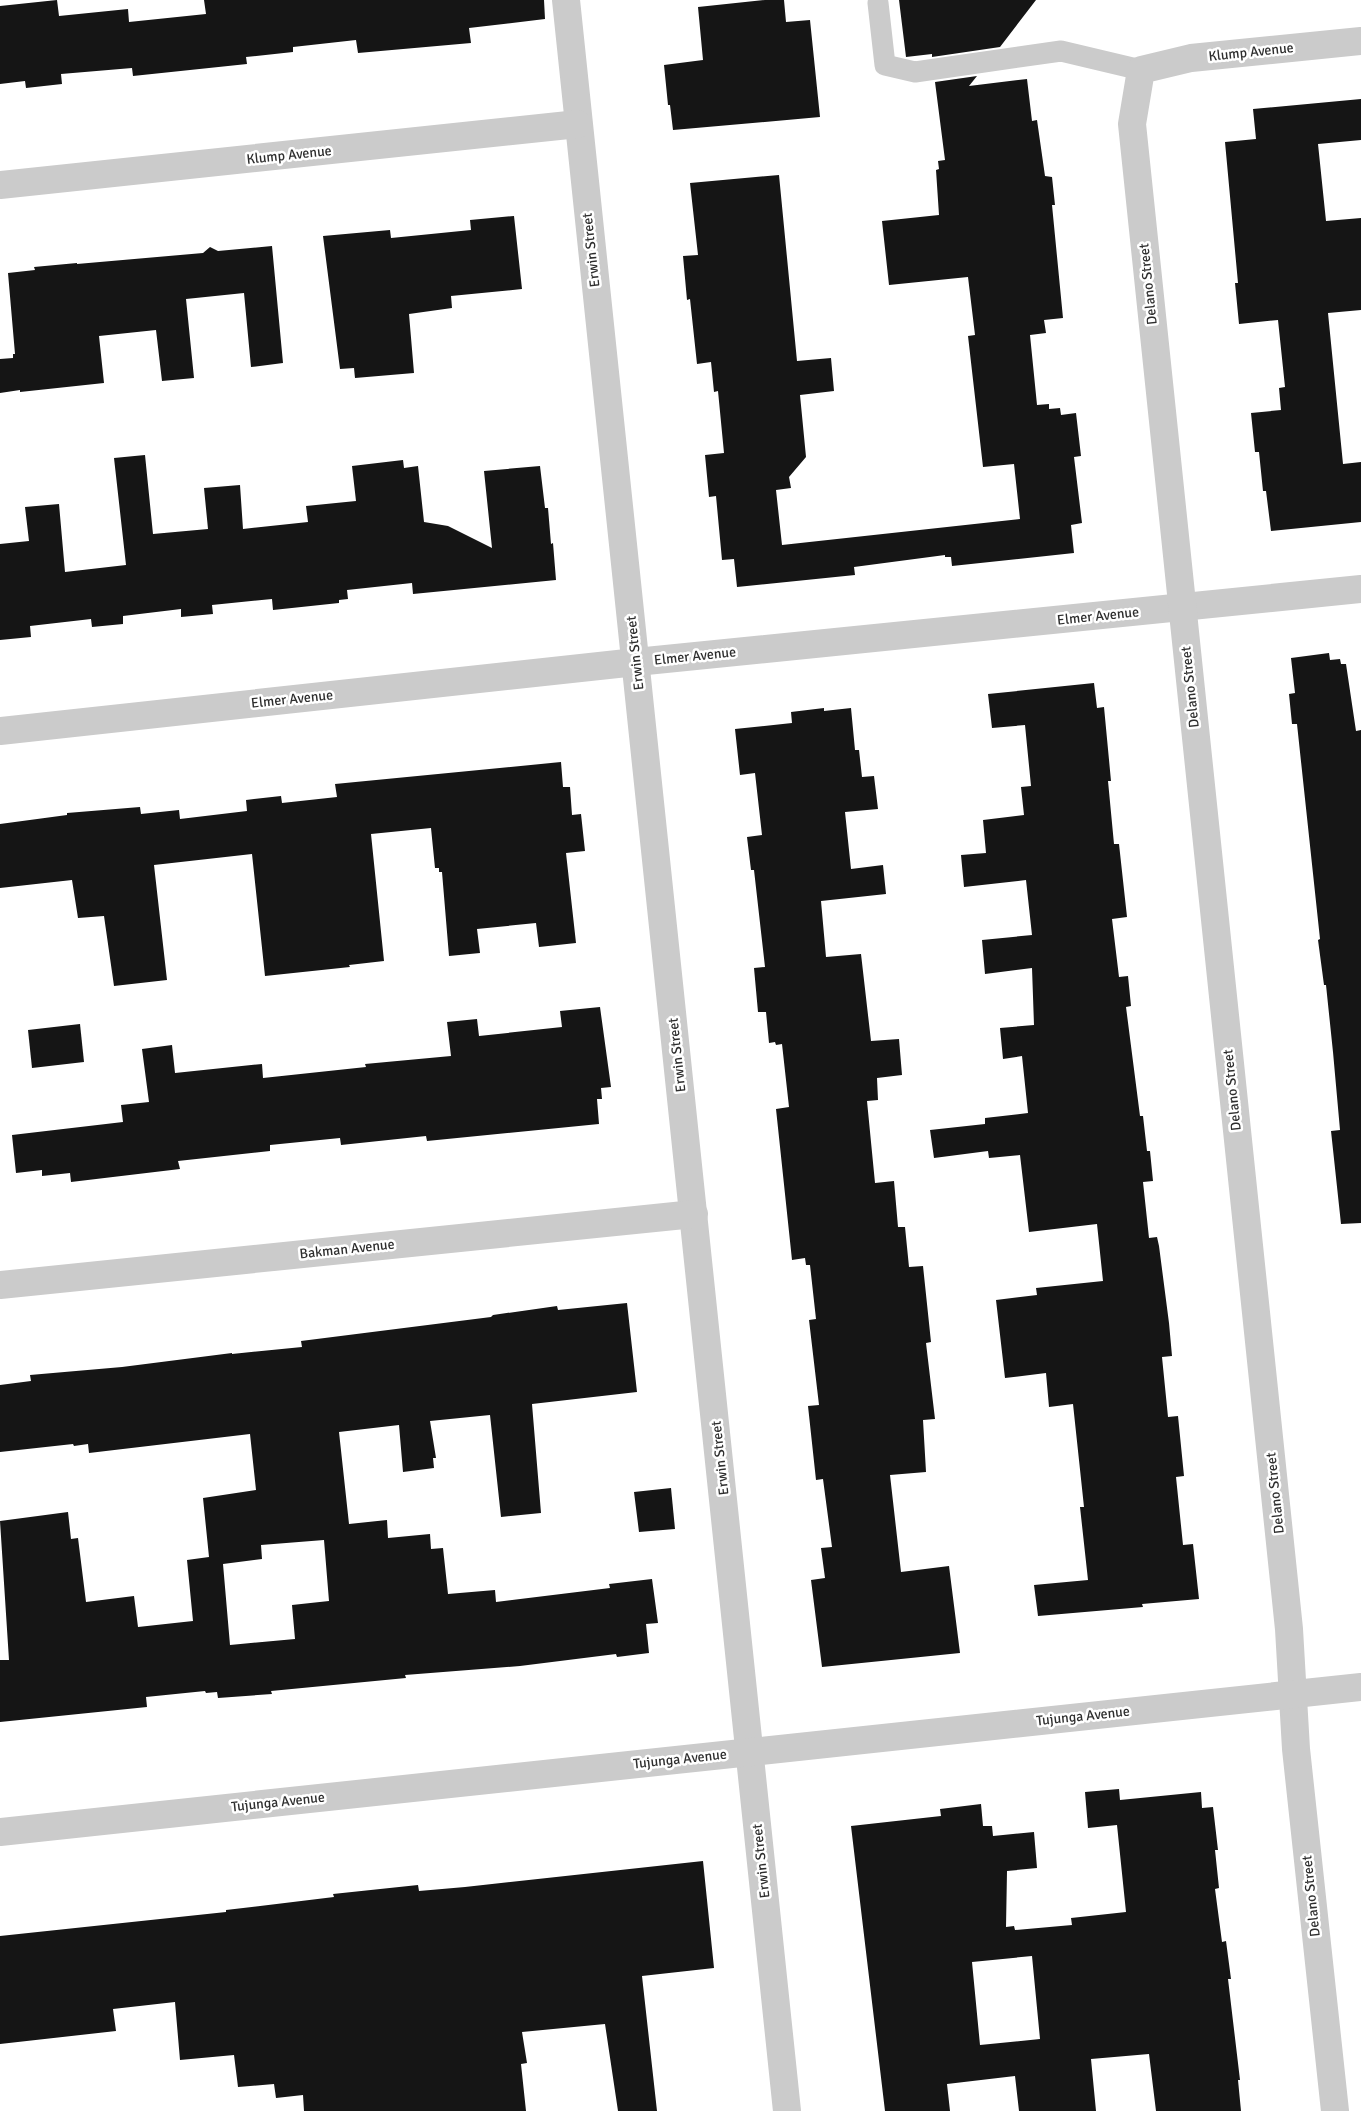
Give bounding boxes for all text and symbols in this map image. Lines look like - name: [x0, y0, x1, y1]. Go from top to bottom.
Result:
- street label: Klump Avenue: [1208, 39, 1294, 65]
- street label: Klump Avenue: [246, 142, 332, 168]
- street label: Erwin Street: [579, 212, 603, 288]
- street label: Delano Street: [1135, 242, 1161, 326]
- street label: Elmer Avenue: [1056, 603, 1140, 629]
- street label: Erwin Street: [623, 615, 647, 691]
- street label: Elmer Avenue: [653, 643, 737, 669]
- street label: Delano Street: [1177, 645, 1203, 729]
- street label: Elmer Avenue: [250, 686, 334, 712]
- street label: Erwin Street: [665, 1017, 689, 1093]
- street label: Delano Street: [1219, 1048, 1245, 1132]
- street label: Bakman Avenue: [299, 1236, 395, 1262]
- street label: Erwin Street: [708, 1420, 732, 1496]
- street label: Delano Street: [1262, 1451, 1288, 1535]
- street label: Tujunga Avenue: [1035, 1703, 1131, 1729]
- street label: Tujunga Avenue: [632, 1746, 728, 1772]
- street label: Tujunga Avenue: [230, 1789, 326, 1815]
- street label: Erwin Street: [749, 1823, 773, 1899]
- street label: Delano Street: [1298, 1854, 1324, 1938]

